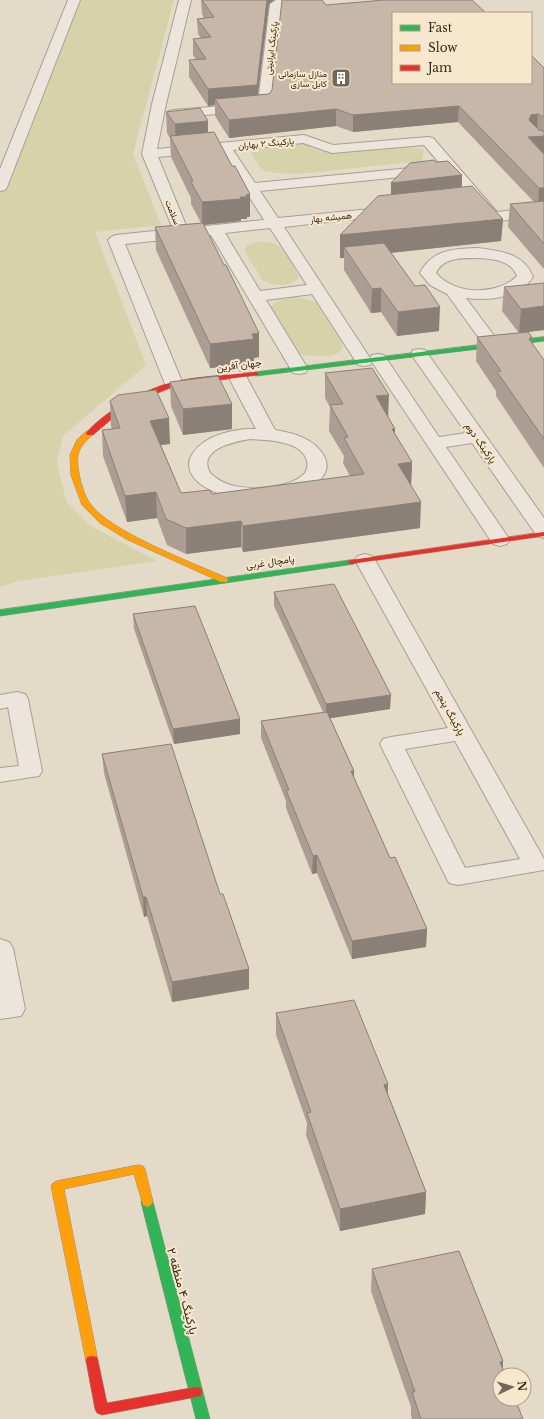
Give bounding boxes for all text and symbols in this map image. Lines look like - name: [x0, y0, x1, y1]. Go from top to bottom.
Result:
- legend: [392, 12, 532, 84]
- street label: پارکینگ ایرانیتی: [262, 20, 281, 75]
- text: Fast: [428, 20, 453, 35]
- text: Slow: [428, 40, 458, 55]
- text: Jam: [426, 60, 452, 75]
- building icon: منازل سازمانی کابل سازی: [330, 67, 352, 89]
- place label: منازل سازمانی کابل سازی: [278, 68, 327, 90]
- street label: پارکینگ ۲ بهاران: [238, 135, 295, 152]
- street label: سلامت: [163, 198, 183, 226]
- street label: همیشه بهار: [308, 209, 353, 226]
- street label: جهان آفرین: [216, 356, 263, 374]
- street label: پارکینگ دوم: [461, 420, 500, 467]
- street label: پامچال غربی: [245, 552, 295, 573]
- street label: پارکینگ پنجم: [431, 686, 468, 738]
- street label: پارکینگ ۴ منطقه ۲: [163, 1246, 202, 1336]
- north arrow: [492, 1367, 532, 1407]
- text: N: [515, 1380, 529, 1393]

